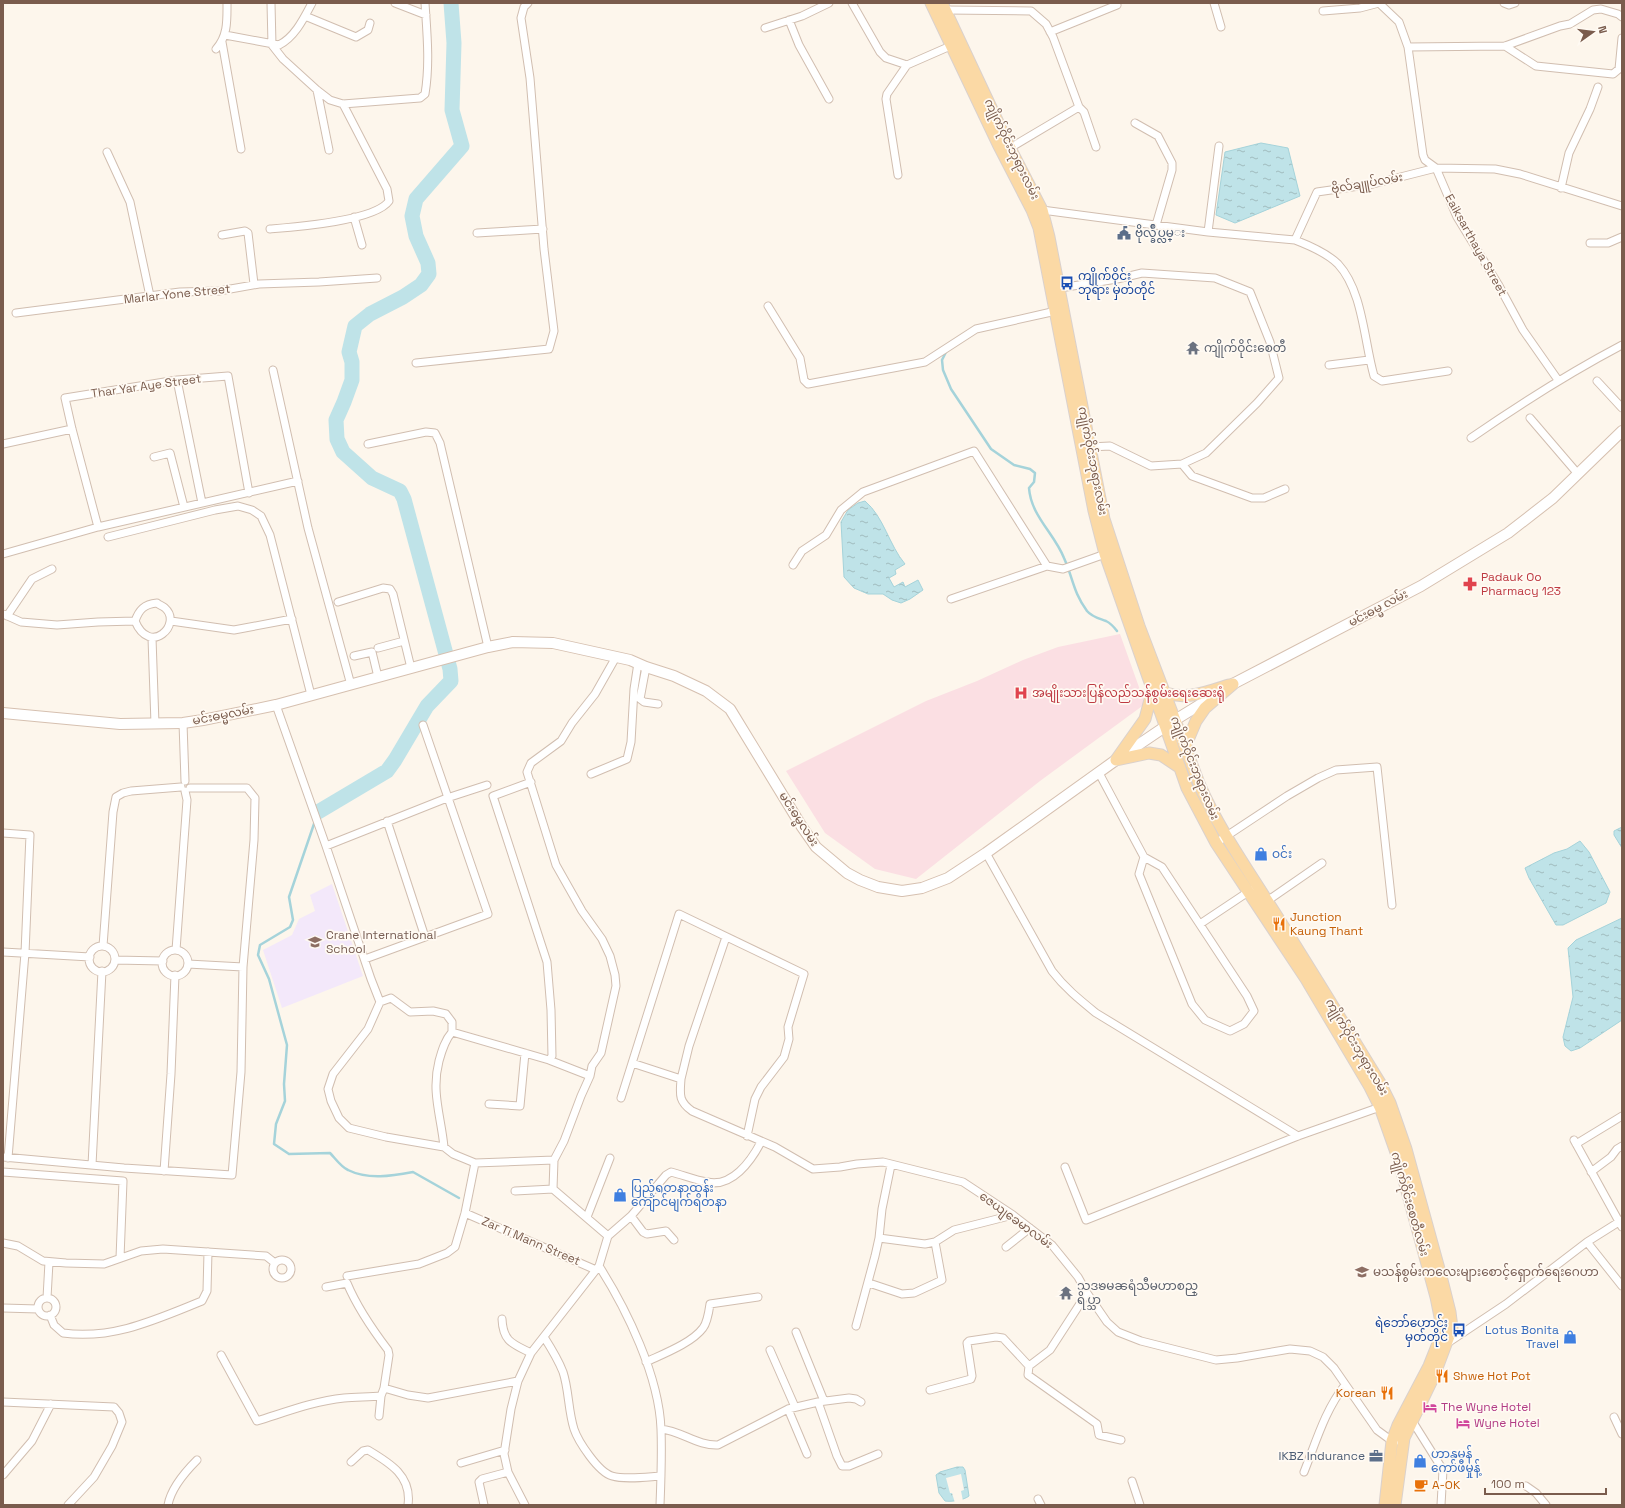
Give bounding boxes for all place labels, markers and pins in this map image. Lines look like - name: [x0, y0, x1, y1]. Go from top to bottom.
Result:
- place label: ဗိုလ္ခ်ဳပ္လမ္း: [1135, 224, 1185, 243]
- public building icon: ဗိုလ္ခ်ဳပ္လမ္း: [1116, 225, 1132, 241]
- place label: ကျိုက်ဝိုင်း ဘုရား မှတ်တိုင်: [1078, 267, 1156, 300]
- bus stop icon: ကျိုက်ဝိုင်း ဘုရား မှတ်တိုင်: [1059, 275, 1075, 291]
- place label: ကျိုက်ဝိုင်းစေတီ: [1204, 339, 1286, 358]
- temple icon: ကျိုက်ဝိုင်းစေတီ: [1185, 340, 1201, 356]
- place label: Padauk Oo Pharmacy 123: [1481, 569, 1561, 599]
- pharmacy icon: Padauk Oo Pharmacy 123: [1462, 576, 1478, 592]
- place label: အမျိုးသားပြန်လည်သန်စွမ်းရေးဆေးရုံ: [1032, 684, 1225, 703]
- hospital icon: အမျိုးသားပြန်လည်သန်စွမ်းရေးဆေးရုံ: [1013, 685, 1029, 701]
- place label: ဝင်း: [1272, 845, 1292, 862]
- shop icon: ဝင်း: [1253, 846, 1269, 862]
- place label: Junction Kaung Thant: [1290, 909, 1363, 939]
- restaurant icon: Junction Kaung Thant: [1271, 916, 1287, 932]
- place label: Crane International School: [326, 927, 436, 957]
- school or university icon: Crane International School: [307, 934, 323, 950]
- place label: ပြည့်ရတနာထွန်း ကျောင်မျက်ရတနာ: [631, 1179, 727, 1212]
- shop icon: ပြည့်ရတနာထွန်း ကျောင်မျက်ရတနာ: [612, 1187, 628, 1203]
- place label: မသန်စွမ်းကလေးများစောင့်ရှောက်ရေးဂေဟာ: [1373, 1263, 1599, 1282]
- school or university icon: မသန်စွမ်းကလေးများစောင့်ရှောက်ရေးဂေဟာ: [1354, 1264, 1370, 1280]
- place label: သဒၶမၼရံသီမဟာစည္ ရိပ္သာ: [1077, 1277, 1198, 1310]
- temple icon: သဒၶမၼရံသီမဟာစည္ ရိပ္သာ: [1058, 1285, 1074, 1301]
- place label: ရဲဘော်ဟောင်း မှတ်တိုင်: [1375, 1314, 1448, 1347]
- bus stop icon: ရဲဘော်ဟောင်း မှတ်တိုင်: [1451, 1322, 1467, 1338]
- place label: Lotus Bonita Travel: [1485, 1322, 1559, 1352]
- shop icon: Lotus Bonita Travel: [1562, 1329, 1578, 1345]
- restaurant icon: Shwe Hot Pot: [1434, 1368, 1450, 1384]
- place label: Shwe Hot Pot: [1453, 1368, 1531, 1384]
- place label: Korean: [1336, 1385, 1376, 1401]
- restaurant icon: Korean: [1379, 1385, 1395, 1401]
- hotel icon: The Wyne Hotel: [1422, 1399, 1438, 1415]
- place label: The Wyne Hotel: [1441, 1399, 1531, 1415]
- hotel icon: Wyne Hotel: [1455, 1415, 1471, 1431]
- place label: Wyne Hotel: [1474, 1415, 1540, 1431]
- place label: ဟာနုမန် ကော်ဖီမှုန့်: [1431, 1445, 1482, 1478]
- place label: IKBZ Indurance: [1279, 1448, 1365, 1464]
- office icon: IKBZ Indurance: [1368, 1448, 1384, 1464]
- shop icon: ဟာနုမန် ကော်ဖီမှုန့်: [1412, 1453, 1428, 1469]
- cafe icon: A-OK: [1413, 1477, 1429, 1493]
- place label: A-OK: [1432, 1477, 1461, 1493]

